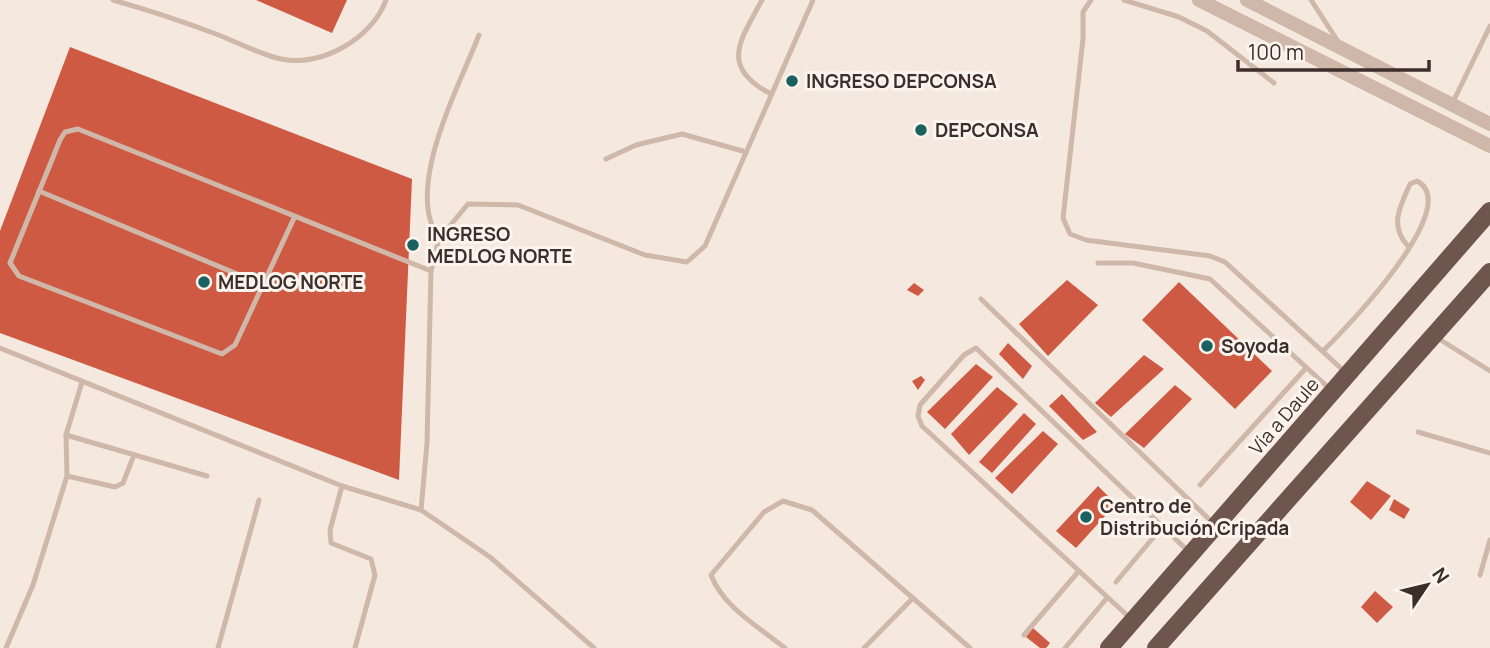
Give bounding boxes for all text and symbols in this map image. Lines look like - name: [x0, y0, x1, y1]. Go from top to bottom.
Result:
- scale bar: [1238, 28, 1429, 72]
- text: 100 m: [1248, 38, 1304, 66]
- place label: INGRESO DEPCONSA: [806, 68, 997, 94]
- marker: INGRESO DEPCONSA: [784, 73, 800, 89]
- place label: DEPCONSA: [935, 117, 1039, 143]
- marker: DEPCONSA: [913, 122, 929, 138]
- place label: INGRESO MEDLOG NORTE: [427, 221, 572, 269]
- marker: INGRESO MEDLOG NORTE: [405, 237, 421, 253]
- place label: MEDLOG NORTE: [218, 269, 363, 295]
- marker: MEDLOG NORTE: [196, 274, 212, 290]
- place label: Soyoda: [1221, 333, 1290, 359]
- marker: Soyoda: [1199, 338, 1215, 354]
- street label: Vía a Daule: [1243, 372, 1325, 460]
- place label: Centro de Distribución Cripada: [1100, 493, 1289, 541]
- marker: Centro de Distribución Cripada: [1078, 509, 1094, 525]
- north arrow: [1392, 550, 1462, 620]
- text: N: [1426, 562, 1455, 588]

